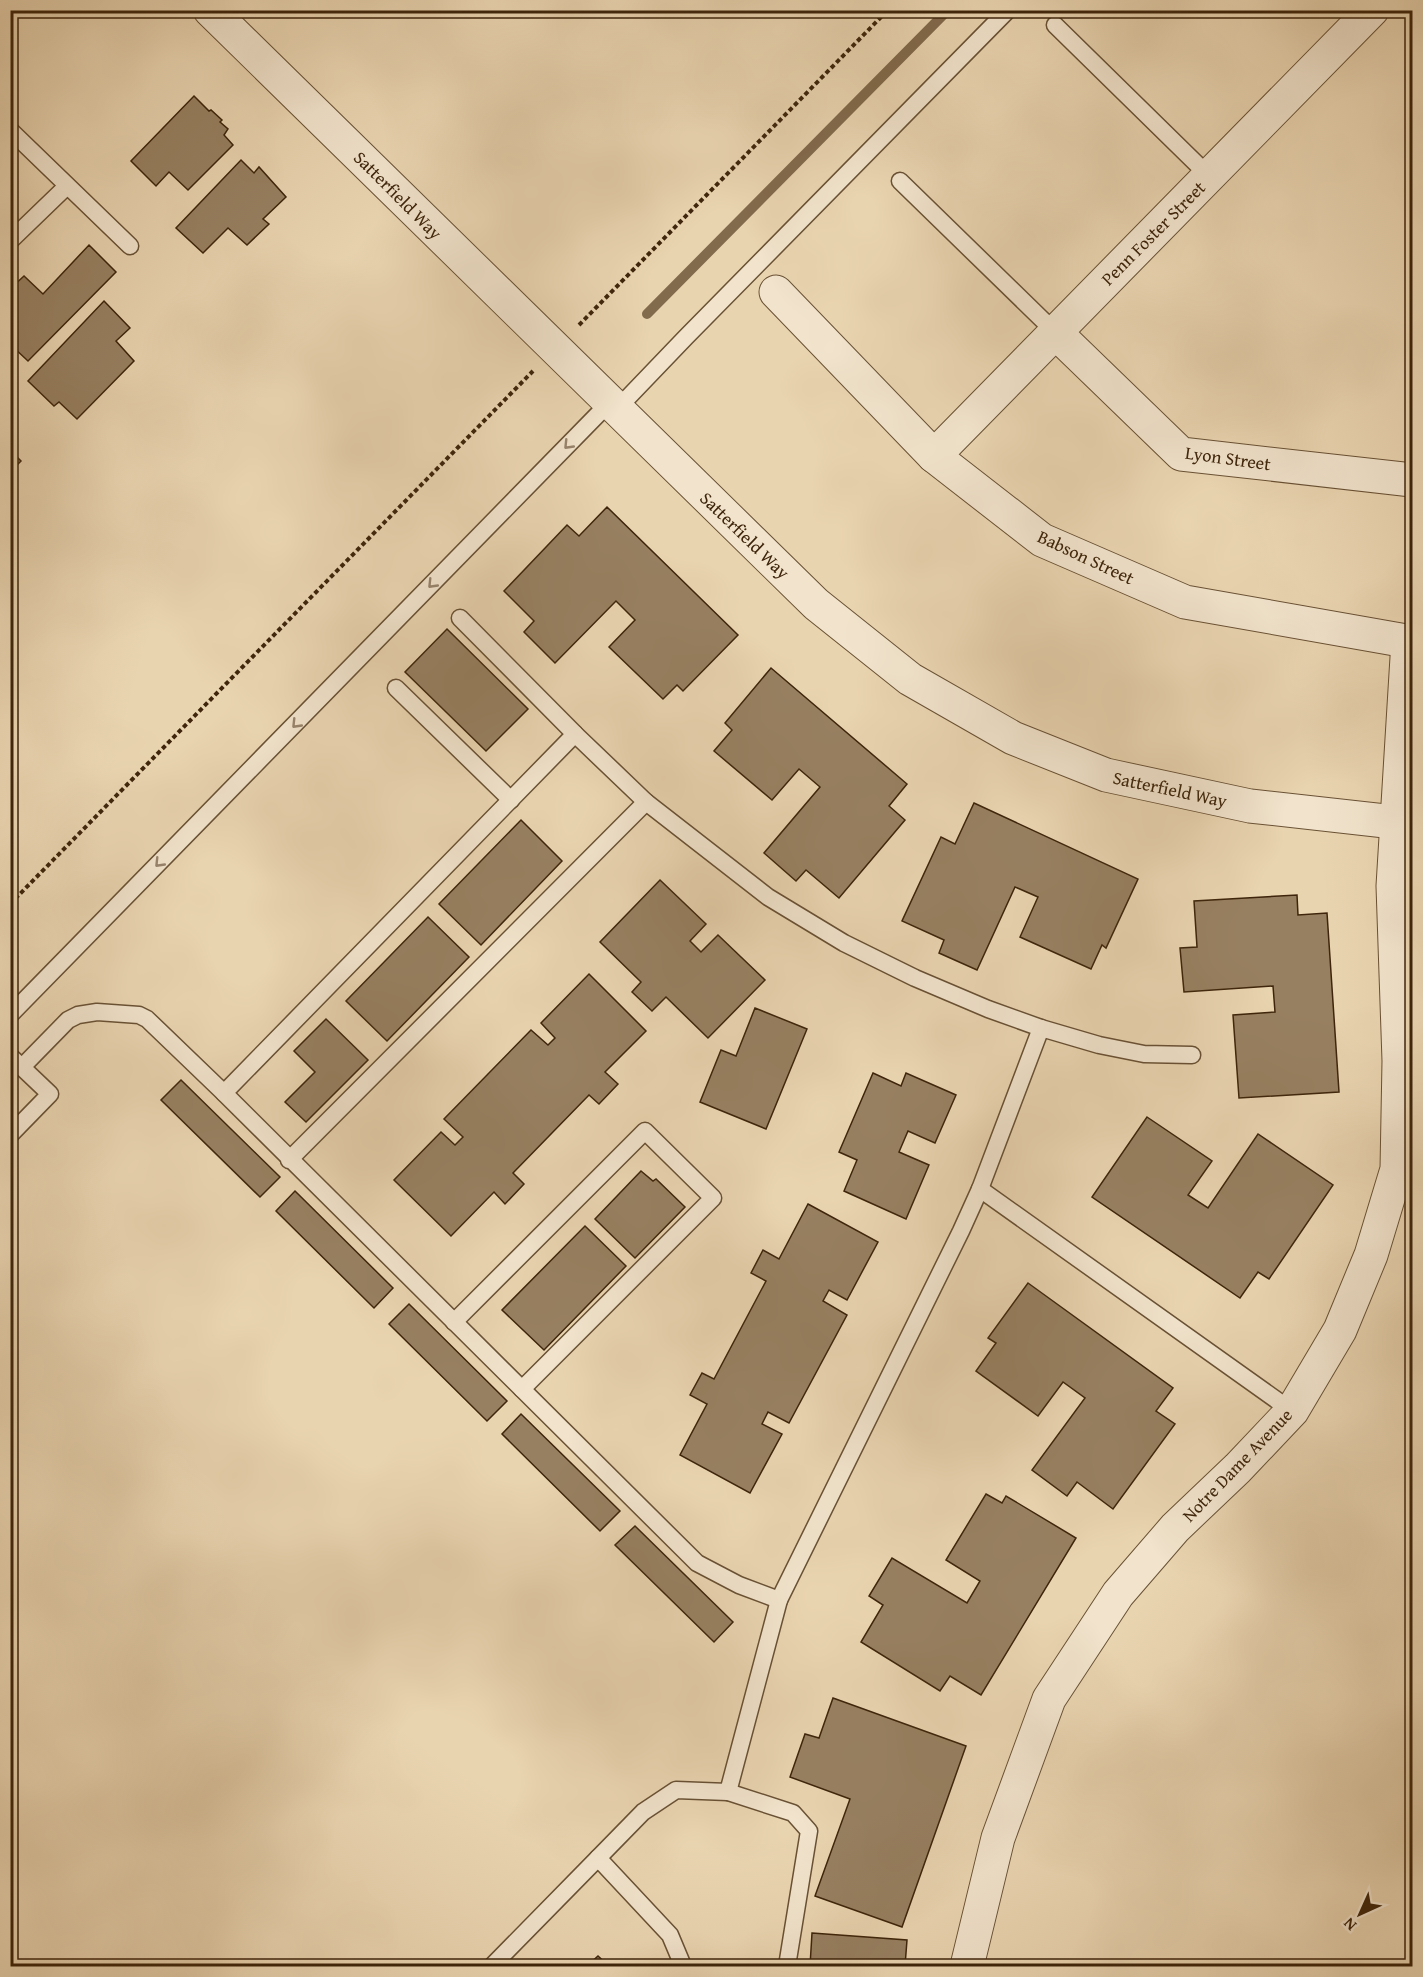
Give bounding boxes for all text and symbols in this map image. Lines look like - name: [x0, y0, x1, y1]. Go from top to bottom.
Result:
- street label: Satterfield Way: [347, 144, 449, 246]
- street label: Penn Foster Street: [1095, 174, 1212, 291]
- one-way arrow: [565, 438, 576, 449]
- street label: Lyon Street: [1183, 439, 1273, 477]
- street label: Satterfield Way: [694, 485, 796, 585]
- street label: Babson Street: [1033, 523, 1139, 591]
- one-way arrow: [428, 578, 439, 588]
- one-way arrow: [292, 716, 303, 727]
- street label: Satterfield Way: [1111, 764, 1229, 814]
- one-way arrow: [156, 856, 167, 867]
- street label: Notre Dame Avenue: [1176, 1402, 1298, 1528]
- north arrow: [1330, 1884, 1390, 1944]
- text: N: [1337, 1912, 1362, 1937]

